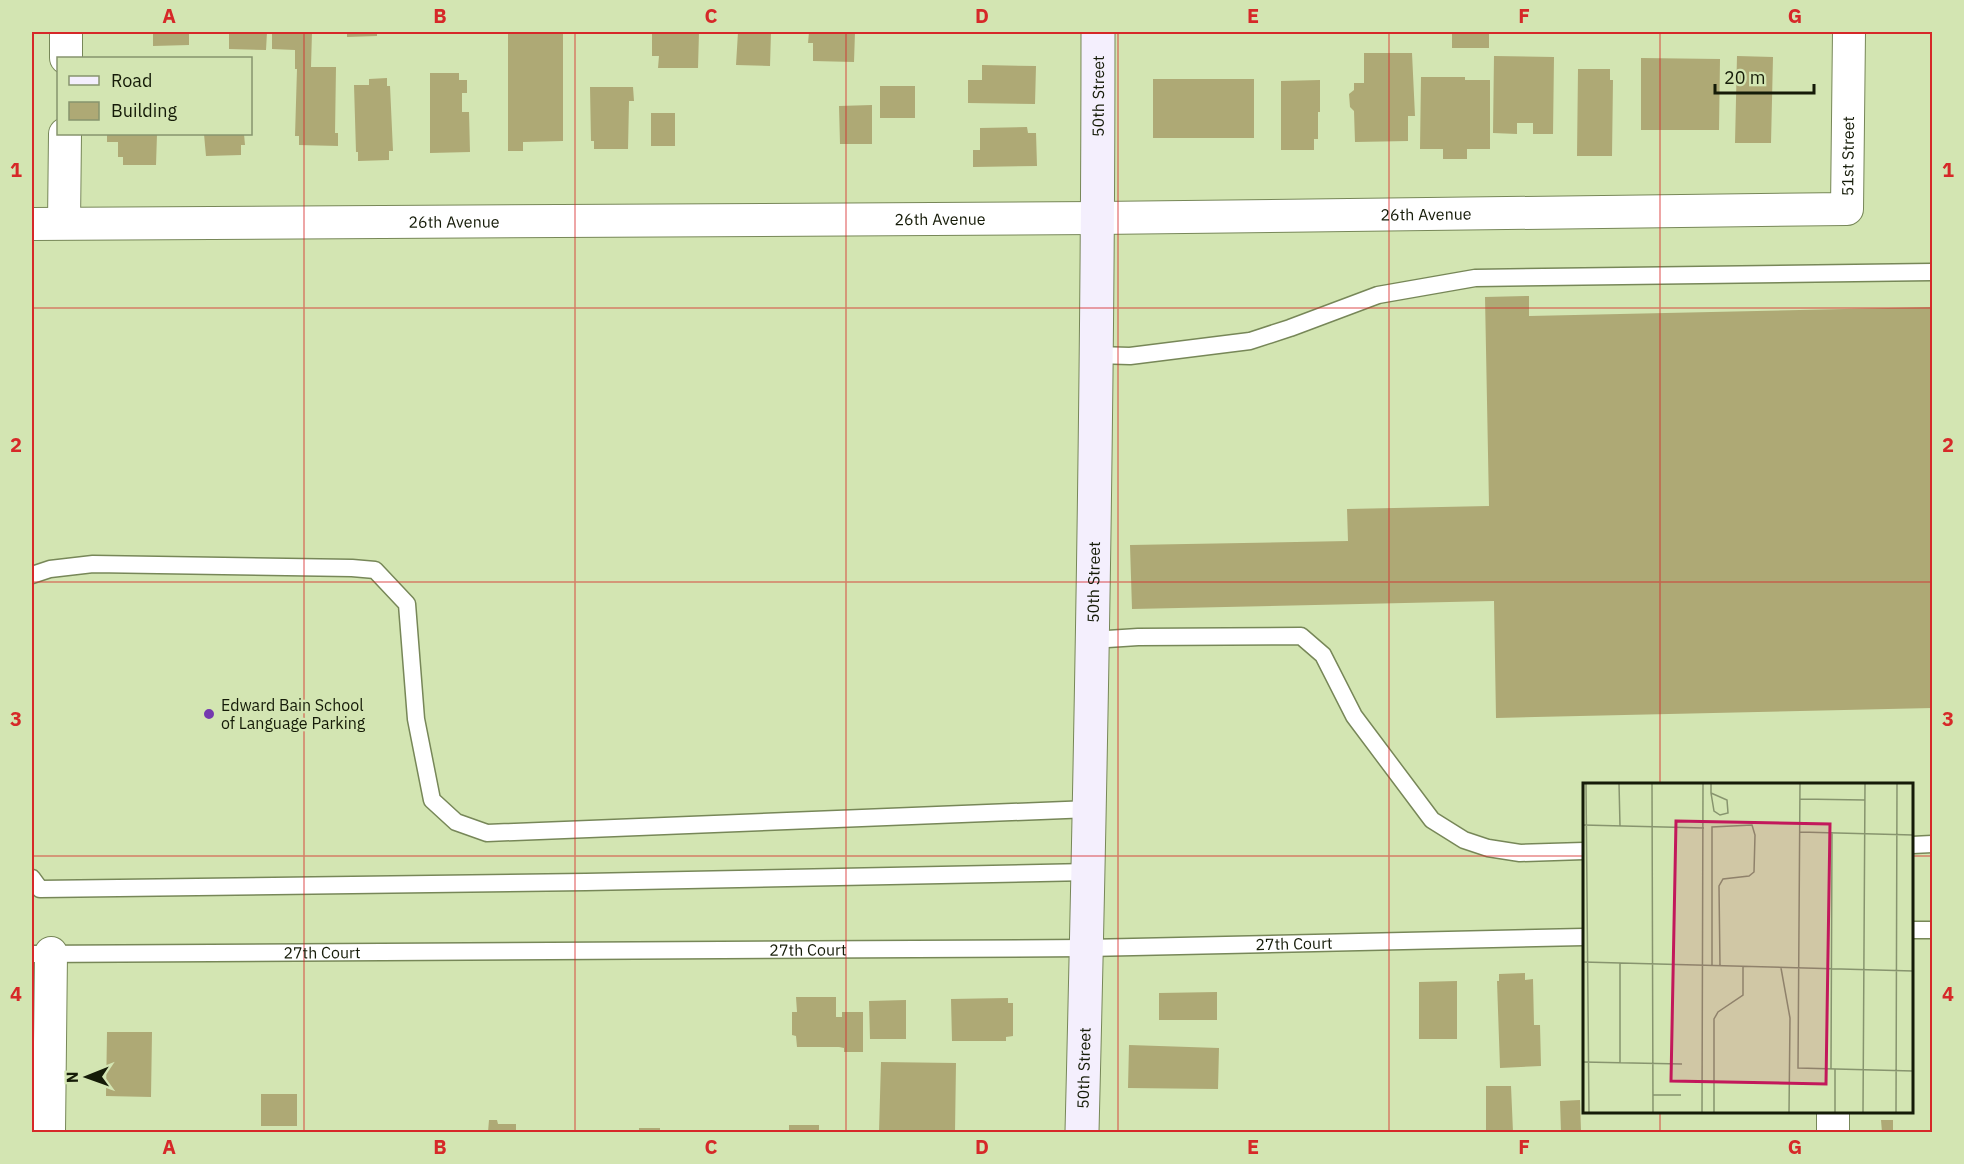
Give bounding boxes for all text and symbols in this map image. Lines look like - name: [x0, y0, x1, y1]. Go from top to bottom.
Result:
- text: A: [162, 2, 176, 29]
- text: B: [433, 2, 447, 29]
- text: C: [704, 2, 718, 29]
- text: D: [975, 2, 989, 29]
- text: E: [1247, 2, 1259, 29]
- text: F: [1518, 2, 1530, 29]
- text: G: [1788, 2, 1802, 29]
- street label: 50th Street: [1088, 55, 1108, 137]
- legend: [57, 57, 252, 135]
- scale bar: [1715, 57, 1814, 95]
- text: 20 m: [1724, 66, 1766, 89]
- text: Road: [111, 69, 152, 92]
- text: Building: [111, 99, 178, 122]
- street label: 51st Street: [1837, 116, 1858, 196]
- text: 1: [10, 156, 22, 183]
- text: 1: [1942, 156, 1954, 183]
- street label: 26th Avenue: [1380, 204, 1472, 225]
- street label: 26th Avenue: [894, 209, 986, 229]
- street label: 26th Avenue: [408, 211, 500, 232]
- text: 2: [10, 431, 22, 458]
- text: 2: [1942, 431, 1954, 458]
- street label: 50th Street: [1083, 541, 1104, 623]
- place label: Edward Bain School of Language Parking: [221, 695, 366, 733]
- text: 3: [10, 705, 22, 732]
- text: 3: [1942, 705, 1954, 732]
- marker: Edward Bain School of Language Parking: [202, 707, 216, 721]
- inset map: [1583, 783, 1913, 1113]
- street label: 27th Court: [1255, 933, 1333, 954]
- street label: 27th Court: [769, 939, 847, 960]
- street label: 27th Court: [283, 942, 361, 963]
- text: 4: [10, 980, 22, 1007]
- text: 4: [1942, 980, 1954, 1007]
- street label: 50th Street: [1073, 1027, 1095, 1109]
- north arrow: [57, 1047, 117, 1107]
- text: N: [62, 1071, 82, 1083]
- text: A: [162, 1133, 176, 1160]
- text: B: [433, 1133, 447, 1160]
- text: C: [704, 1133, 718, 1160]
- text: D: [975, 1133, 989, 1160]
- text: E: [1247, 1133, 1259, 1160]
- text: F: [1518, 1133, 1530, 1160]
- text: G: [1788, 1133, 1802, 1160]

